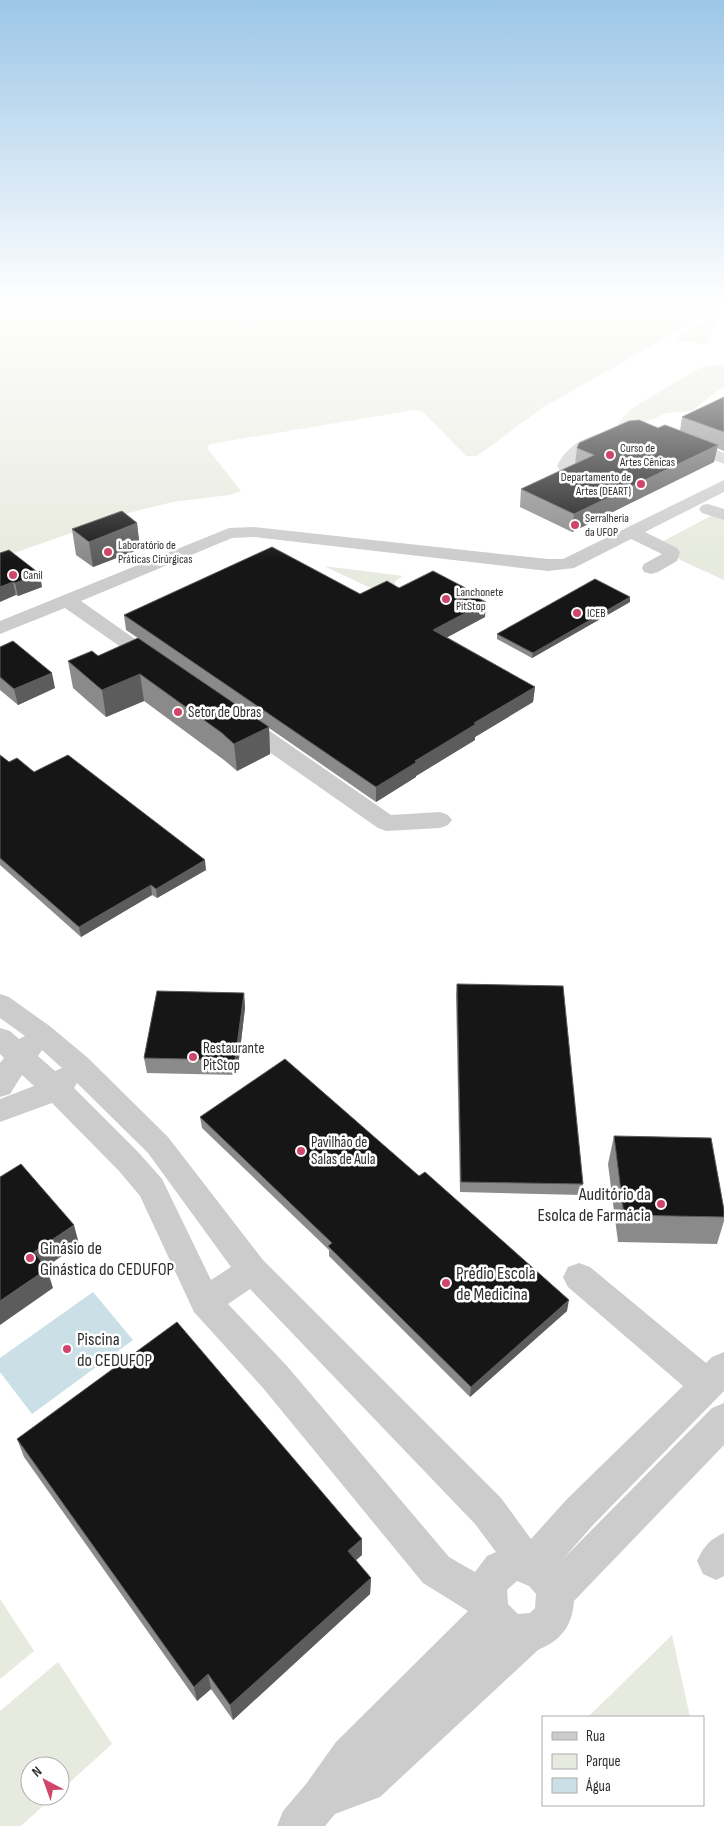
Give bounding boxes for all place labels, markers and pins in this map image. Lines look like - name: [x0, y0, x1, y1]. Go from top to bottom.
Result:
- place label: Curso de Artes Cênicas: [619, 441, 675, 470]
- marker: Curso de Artes Cênicas: [604, 449, 616, 461]
- place label: Departamento de Artes (DEART): [561, 470, 631, 499]
- marker: Departamento de Artes (DEART): [635, 478, 647, 490]
- place label: Serralheria da UFOP: [585, 511, 629, 540]
- marker: Serralheria da UFOP: [569, 519, 581, 531]
- place label: Laboratório de Práticas Cirúrgicas: [118, 538, 193, 567]
- marker: Laboratório de Práticas Cirúrgicas: [102, 546, 114, 558]
- place label: Canil: [23, 568, 43, 583]
- marker: Canil: [7, 569, 19, 581]
- place label: Lanchonete PitStop: [456, 585, 504, 614]
- marker: Lanchonete PitStop: [440, 593, 452, 605]
- place label: ICEB: [587, 606, 606, 621]
- marker: ICEB: [571, 607, 583, 619]
- place label: Setor de Obras: [188, 703, 261, 722]
- marker: Setor de Obras: [172, 706, 184, 718]
- place label: Restaurante PitStop: [203, 1039, 265, 1075]
- marker: Restaurante PitStop: [187, 1051, 199, 1063]
- place label: Pavilhão de Salas de Aula: [311, 1133, 376, 1169]
- marker: Pavilhão de Salas de Aula: [295, 1145, 307, 1157]
- place label: Auditório da Esolca de Farmácia: [537, 1184, 651, 1226]
- marker: Auditório da Esolca de Farmácia: [655, 1198, 667, 1210]
- place label: Ginásio de Ginástica do CEDUFOP: [40, 1238, 175, 1280]
- marker: Ginásio de Ginástica do CEDUFOP: [24, 1252, 36, 1264]
- place label: Prédio Escola de Medicina: [456, 1263, 536, 1305]
- marker: Prédio Escola de Medicina: [440, 1277, 452, 1289]
- place label: Piscina do CEDUFOP: [77, 1329, 152, 1371]
- marker: Piscina do CEDUFOP: [61, 1343, 73, 1355]

